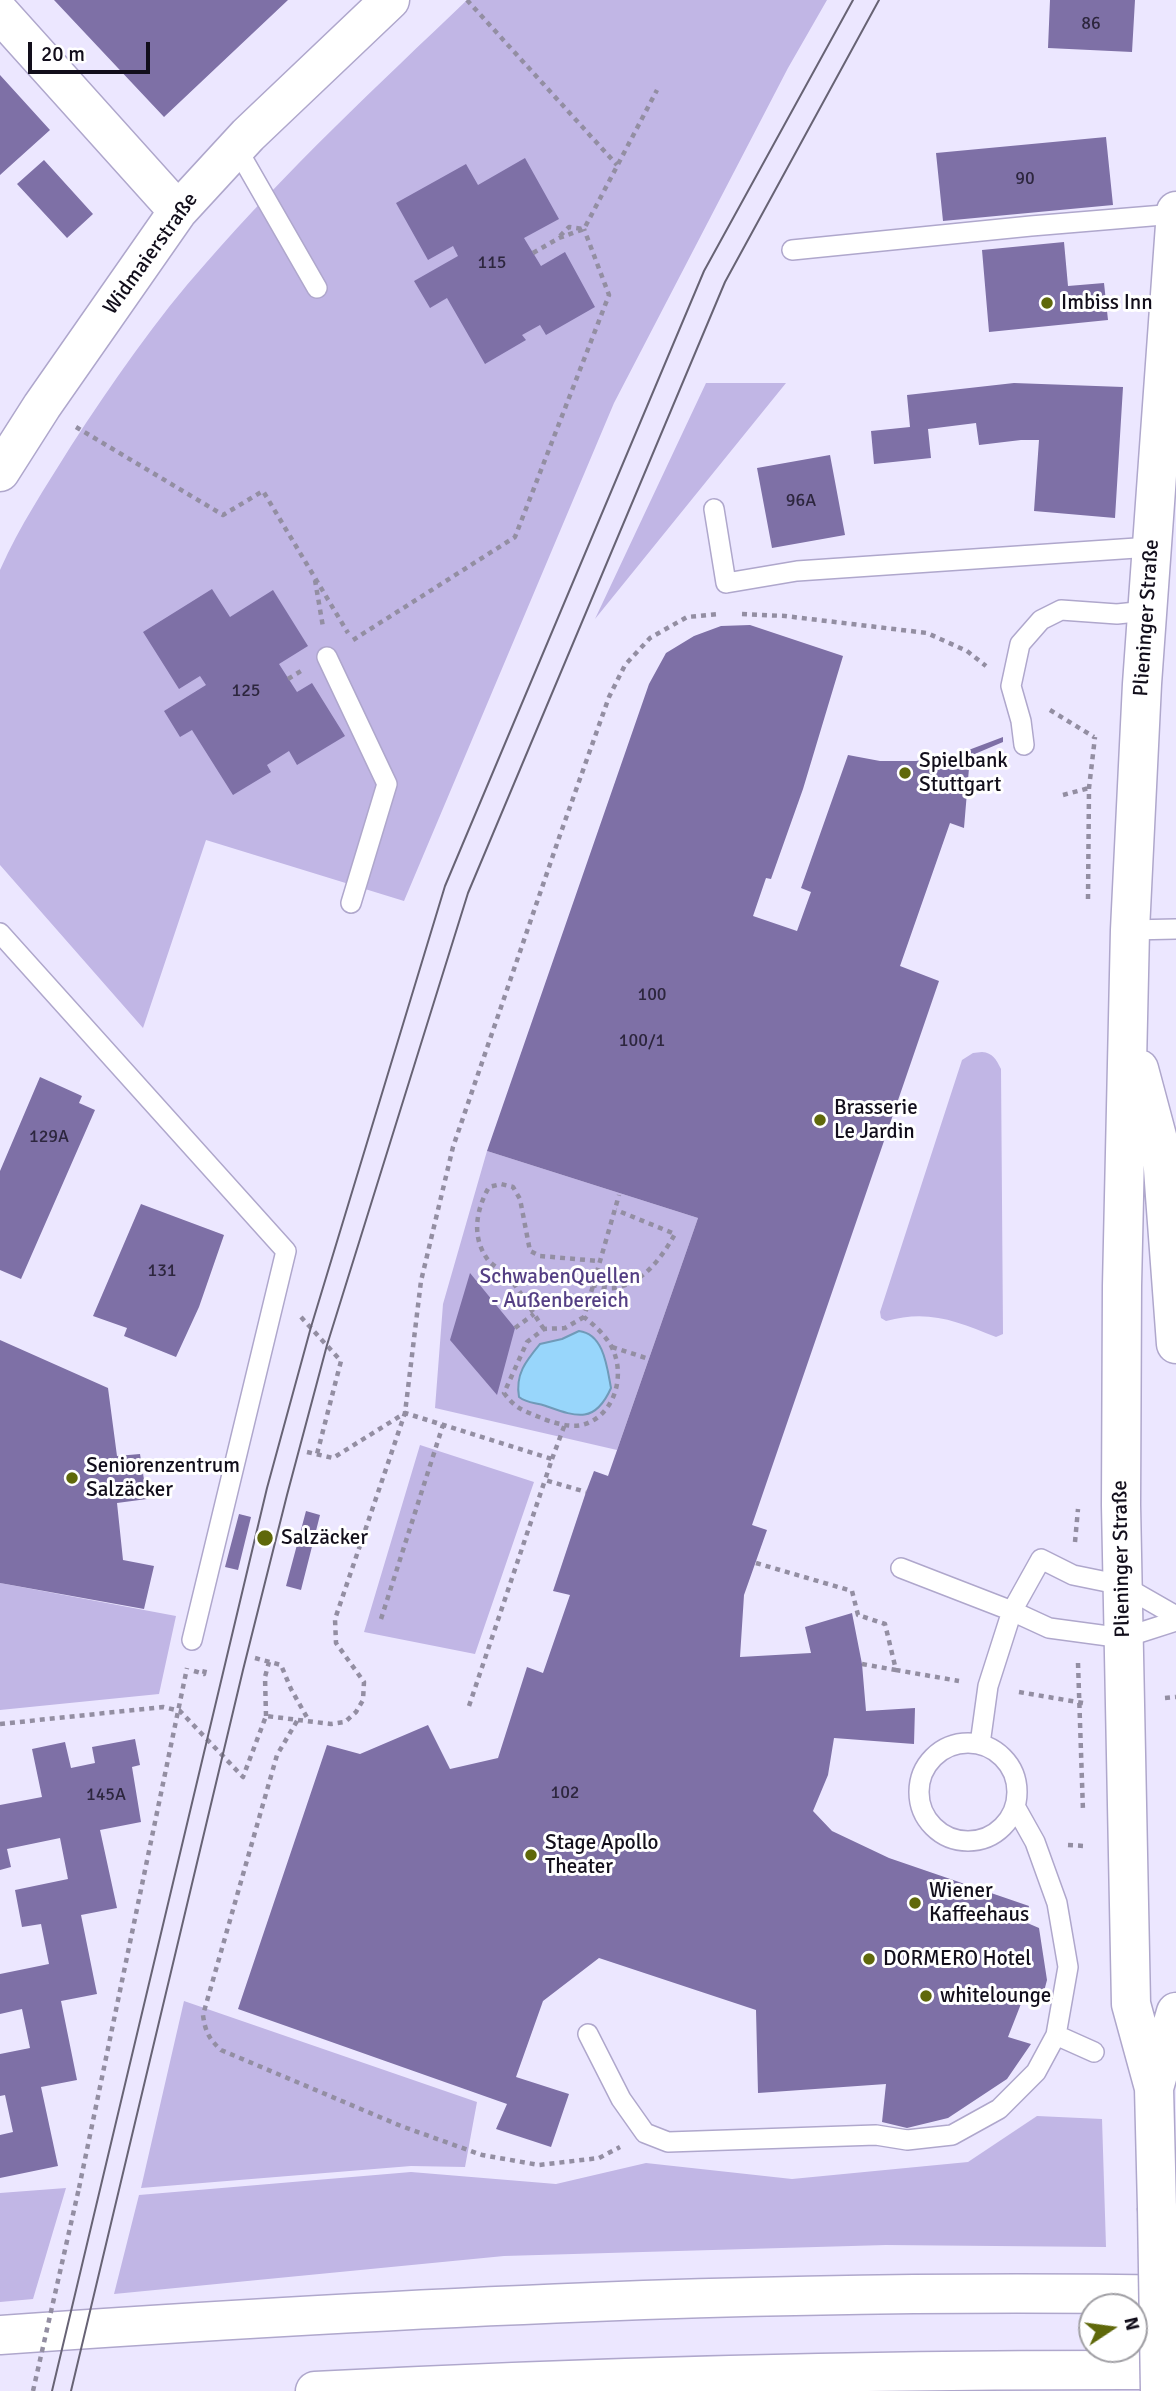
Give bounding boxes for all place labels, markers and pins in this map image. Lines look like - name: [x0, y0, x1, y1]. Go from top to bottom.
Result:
- place label: Imbiss Inn: [1061, 290, 1153, 316]
- marker: Imbiss Inn: [1039, 295, 1055, 311]
- place label: Spielbank Stuttgart: [919, 748, 1008, 798]
- marker: Spielbank Stuttgart: [897, 765, 913, 781]
- place label: Brasserie Le Jardin: [834, 1095, 918, 1145]
- marker: Brasserie Le Jardin: [812, 1112, 828, 1128]
- place label: Seniorenzentrum Salzäcker: [86, 1453, 240, 1503]
- marker: Seniorenzentrum Salzäcker: [64, 1470, 80, 1486]
- place label: Salzäcker: [281, 1525, 368, 1551]
- marker: Salzäcker: [255, 1528, 275, 1548]
- place label: Stage Apollo Theater: [545, 1830, 659, 1880]
- marker: Stage Apollo Theater: [523, 1847, 539, 1863]
- place label: Wiener Kaffeehaus: [929, 1878, 1029, 1928]
- marker: Wiener Kaffeehaus: [907, 1895, 923, 1911]
- place label: DORMERO Hotel: [883, 1946, 1031, 1972]
- marker: DORMERO Hotel: [861, 1951, 877, 1967]
- place label: whitelounge: [940, 1983, 1051, 2009]
- marker: whitelounge: [918, 1988, 934, 2004]

